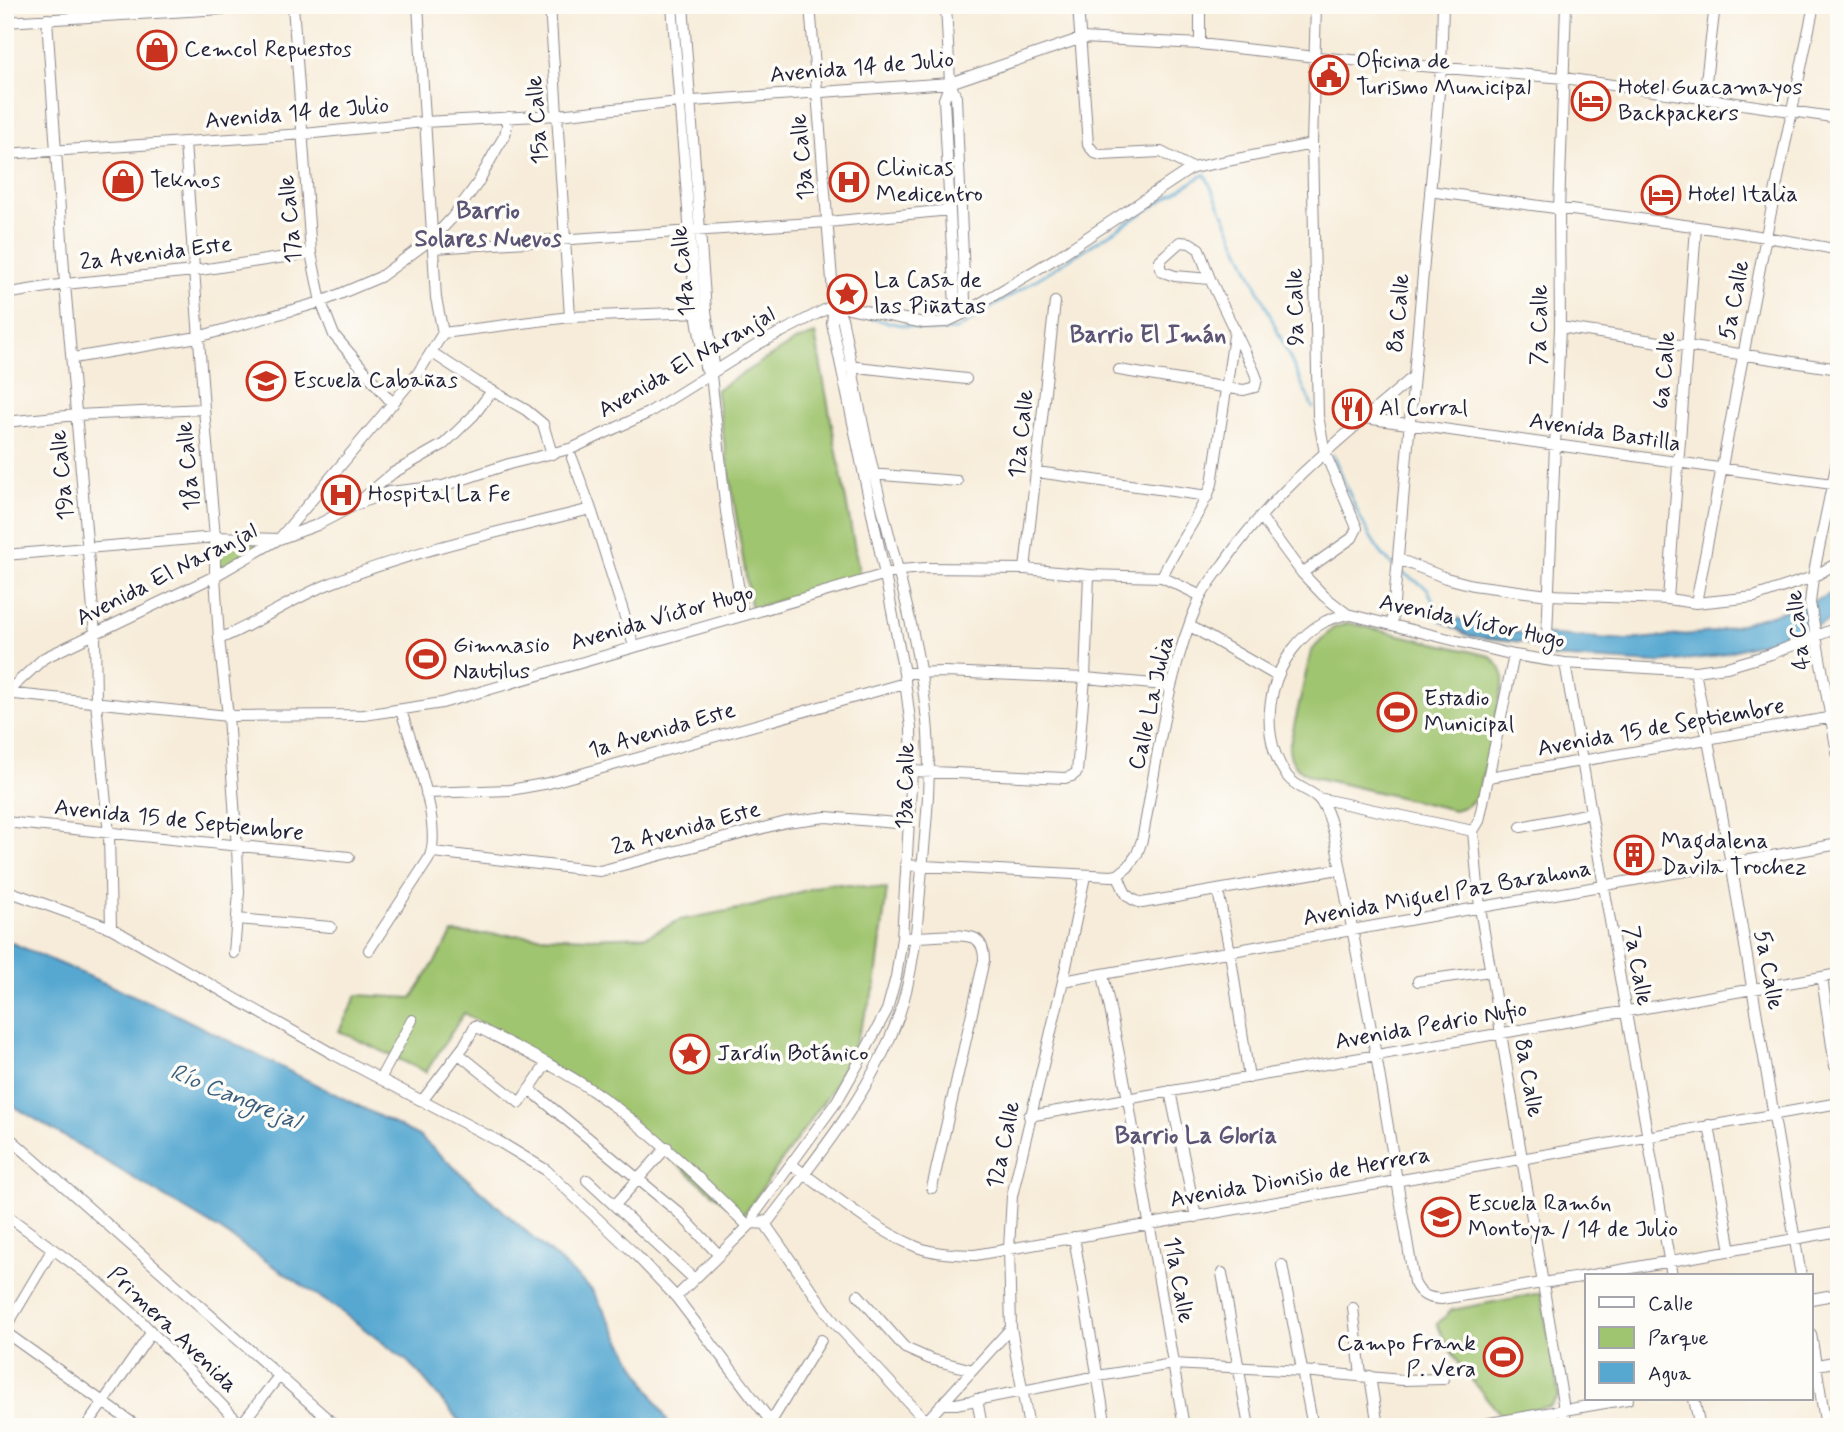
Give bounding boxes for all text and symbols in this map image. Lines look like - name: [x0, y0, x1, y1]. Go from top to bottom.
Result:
- shop icon: Cemcol Repuestos: [136, 29, 178, 71]
- place label: Cemcol Repuestos: [184, 35, 352, 65]
- street label: Avenida 14 de Julio: [769, 45, 955, 91]
- place label: Oficina de Turismo Municipal: [1356, 47, 1531, 103]
- public building icon: Oficina de Turismo Municipal: [1308, 54, 1350, 96]
- place label: Hotel Guacamayos Backpackers: [1618, 73, 1803, 129]
- street label: 15a Calle: [520, 74, 556, 166]
- hotel icon: Hotel Guacamayos Backpackers: [1570, 80, 1612, 122]
- street label: Avenida 14 de Julio: [204, 91, 390, 137]
- street label: 13a Calle: [784, 112, 822, 201]
- place label: Clinicas Medicentro: [876, 154, 983, 210]
- shop icon: Teknos: [102, 160, 144, 202]
- hospital icon: Clinicas Medicentro: [828, 161, 870, 203]
- place label: Teknos: [150, 166, 220, 196]
- street label: 17a Calle: [272, 173, 310, 264]
- hotel icon: Hotel Italia: [1640, 174, 1682, 216]
- place label: Hotel Italia: [1688, 180, 1798, 210]
- district label: Barrio Solares Nuevos: [414, 196, 562, 255]
- street label: 14a Calle: [665, 224, 703, 318]
- street label: 2a Avenida Este: [78, 230, 234, 278]
- street label: 5a Calle: [1713, 257, 1757, 342]
- place label: La Casa de las Piñatas: [874, 266, 986, 322]
- street label: 9a Calle: [1280, 268, 1312, 346]
- street label: 8a Calle: [1381, 272, 1417, 354]
- place icon: La Casa de las Piñatas: [826, 273, 868, 315]
- street label: 7a Calle: [1524, 284, 1556, 366]
- street label: Avenida El Naranjal: [593, 300, 781, 426]
- district label: Barrio El Imán: [1070, 320, 1226, 351]
- street label: 6a Calle: [1647, 329, 1683, 410]
- school or university icon: Escuela Cabañas: [245, 360, 287, 402]
- place label: Escuela Cabañas: [293, 366, 458, 396]
- street label: 12a Calle: [1002, 388, 1042, 480]
- restaurant icon: Al Corral: [1331, 388, 1373, 430]
- place label: Al Corral: [1379, 394, 1468, 424]
- street label: Avenida Bastilla: [1527, 406, 1683, 460]
- street label: 18a Calle: [170, 420, 208, 512]
- street label: 19a Calle: [44, 428, 82, 521]
- hospital icon: Hospital La Fe: [320, 474, 362, 516]
- place label: Hospital La Fe: [368, 480, 511, 510]
- street label: Avenida El Naranjal: [71, 516, 263, 634]
- street label: Avenida Víctor Hugo: [567, 578, 758, 660]
- street label: Avenida Víctor Hugo: [1376, 588, 1568, 658]
- street label: 4a Calle: [1780, 588, 1818, 671]
- place label: Gimnasio Nautilus: [453, 631, 550, 687]
- street label: Calle La Julia: [1122, 633, 1182, 773]
- sports icon: Gimnasio Nautilus: [405, 638, 447, 680]
- place label: Estadio Municipal: [1424, 684, 1514, 740]
- sports icon: Estadio Municipal: [1376, 691, 1418, 733]
- street label: Avenida 15 de Septiembre: [1535, 691, 1787, 765]
- street label: 1a Avenida Este: [585, 696, 739, 766]
- street label: 13a Calle: [889, 742, 923, 830]
- street label: Avenida 15 de Septiembre: [53, 793, 305, 849]
- street label: 2a Avenida Este: [608, 795, 764, 863]
- place label: Magdalena Davila Trochez: [1661, 827, 1807, 883]
- building icon: Magdalena Davila Trochez: [1613, 834, 1655, 876]
- street label: Avenida Miguel Paz Barahona: [1300, 854, 1594, 936]
- street label: 7a Calle: [1615, 924, 1659, 1008]
- street label: 5a Calle: [1746, 928, 1790, 1012]
- street label: Avenida Pedrio Nufio: [1333, 994, 1529, 1058]
- place icon: Jardín Botánico: [669, 1033, 711, 1075]
- street label: 8a Calle: [1506, 1036, 1550, 1120]
- place label: Jardín Botánico: [717, 1039, 869, 1069]
- water label: Río Cangrejal: [165, 1057, 308, 1140]
- street label: 12a Calle: [980, 1098, 1028, 1192]
- district label: Barrio La Gloria: [1115, 1121, 1277, 1152]
- street label: Avenida Dionisio de Herrera: [1168, 1140, 1432, 1216]
- place label: Escuela Ramón Montoya / 14 de Julio: [1468, 1189, 1678, 1245]
- school or university icon: Escuela Ramón Montoya / 14 de Julio: [1420, 1196, 1462, 1238]
- street label: 11a Calle: [1156, 1235, 1200, 1326]
- street label: Primera Avenida: [100, 1260, 244, 1400]
- legend: [1585, 1274, 1812, 1400]
- text: Calle: [1648, 1290, 1693, 1318]
- text: Parque: [1648, 1324, 1709, 1352]
- place label: Campo Frank P. Vera: [1337, 1329, 1476, 1385]
- sports icon: Campo Frank P. Vera: [1482, 1336, 1524, 1378]
- text: Agua: [1648, 1360, 1691, 1388]

